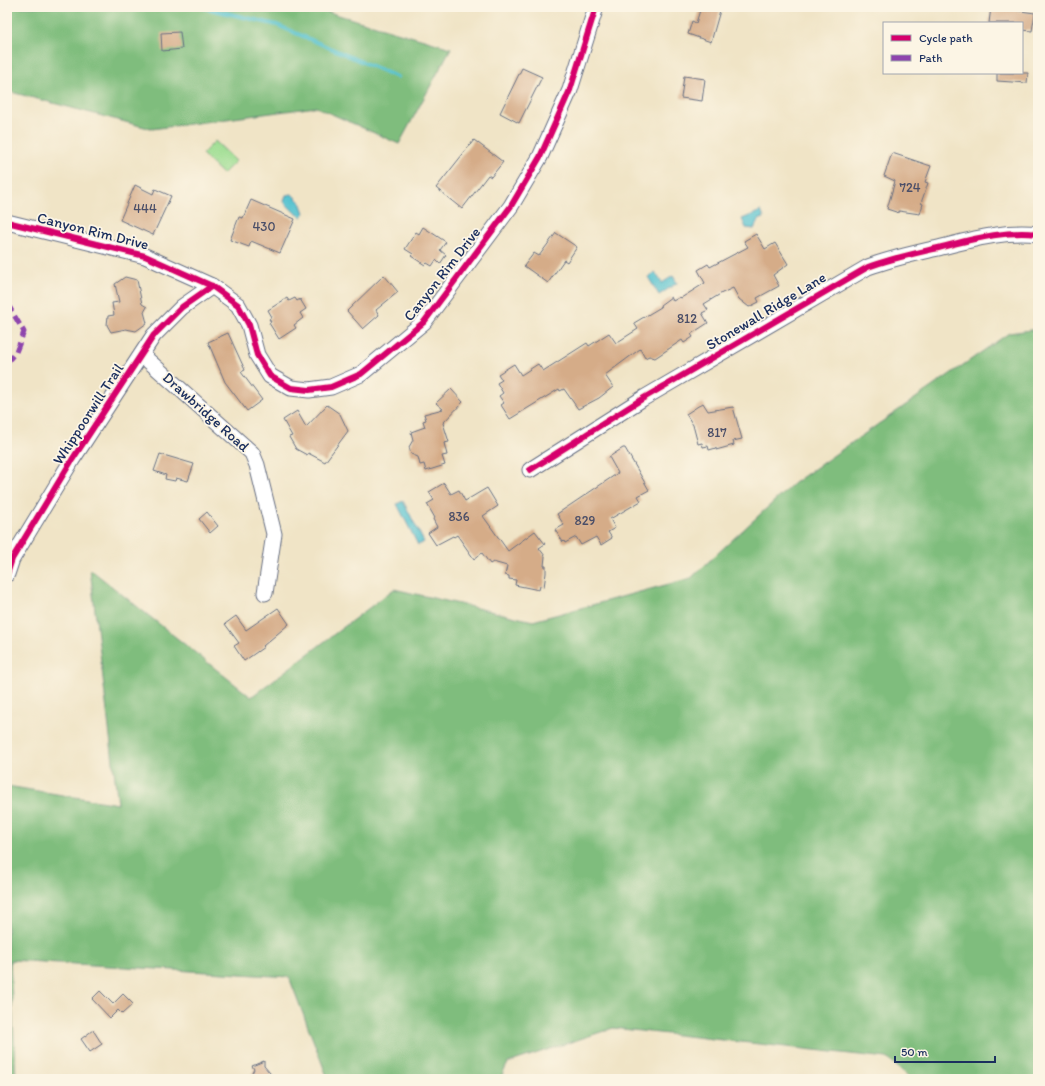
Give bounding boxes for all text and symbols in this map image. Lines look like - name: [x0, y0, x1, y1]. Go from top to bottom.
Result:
- legend: [883, 22, 1023, 74]
- text: Cycle path: [919, 31, 973, 45]
- text: Path: [919, 51, 942, 65]
- house number: 724: [899, 180, 921, 195]
- house number: 444: [133, 201, 157, 216]
- street label: Canyon Rim Drive: [35, 208, 151, 254]
- house number: 430: [253, 219, 275, 234]
- street label: Canyon Rim Drive: [400, 223, 484, 325]
- street label: Stonewall Ridge Lane: [703, 268, 829, 354]
- house number: 812: [677, 311, 697, 326]
- street label: Whippoorwill Trail: [49, 360, 128, 468]
- street label: Drawbridge Road: [159, 368, 253, 456]
- house number: 817: [707, 425, 727, 440]
- house number: 836: [448, 509, 470, 524]
- house number: 829: [575, 513, 596, 528]
- scale bar: [895, 1038, 995, 1064]
- text: 50 m: [901, 1045, 927, 1059]

